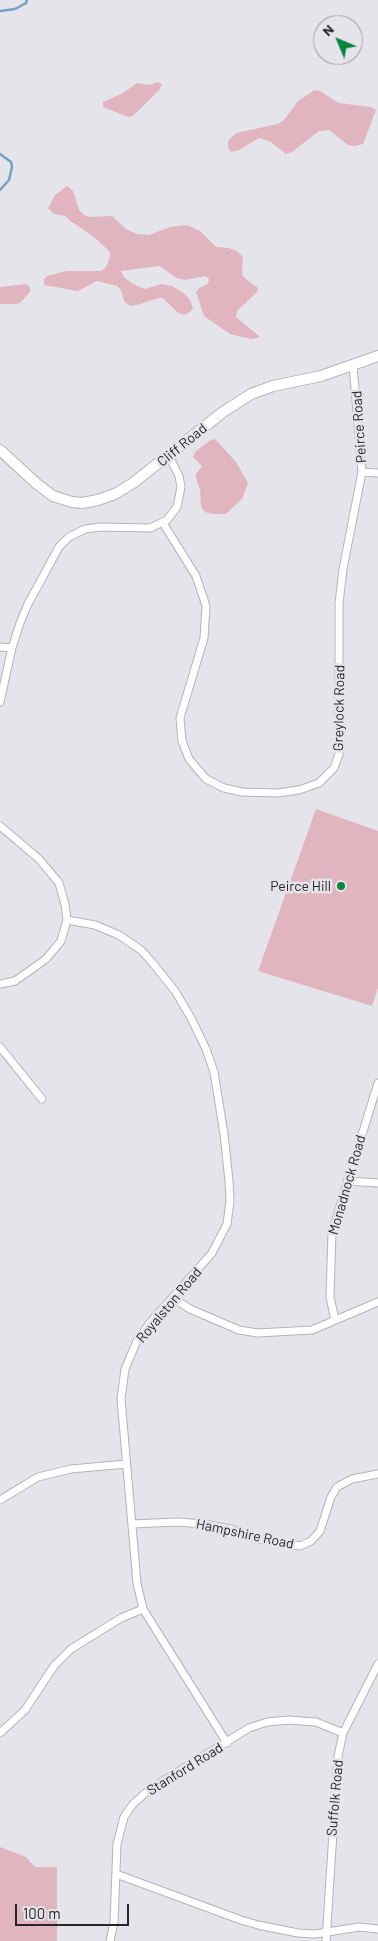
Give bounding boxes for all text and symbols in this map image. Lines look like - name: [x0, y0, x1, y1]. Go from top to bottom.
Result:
- north arrow: [313, 15, 363, 65]
- text: N: [318, 20, 337, 39]
- street label: Peirce Road: [348, 390, 370, 464]
- street label: Cliff Road: [154, 420, 210, 470]
- street label: Greylock Road: [330, 665, 348, 751]
- place label: Peirce Hill: [270, 878, 331, 894]
- marker: Peirce Hill: [335, 880, 347, 892]
- street label: Monadnock Road: [325, 1133, 369, 1237]
- street label: Royalston Road: [133, 1264, 205, 1346]
- street label: Hampshire Road: [194, 1515, 296, 1553]
- street label: Stanford Road: [144, 1739, 226, 1799]
- street label: Suffolk Road: [323, 1759, 347, 1837]
- scale bar: [18, 1894, 131, 1926]
- text: 100 m: [23, 1904, 61, 1922]

